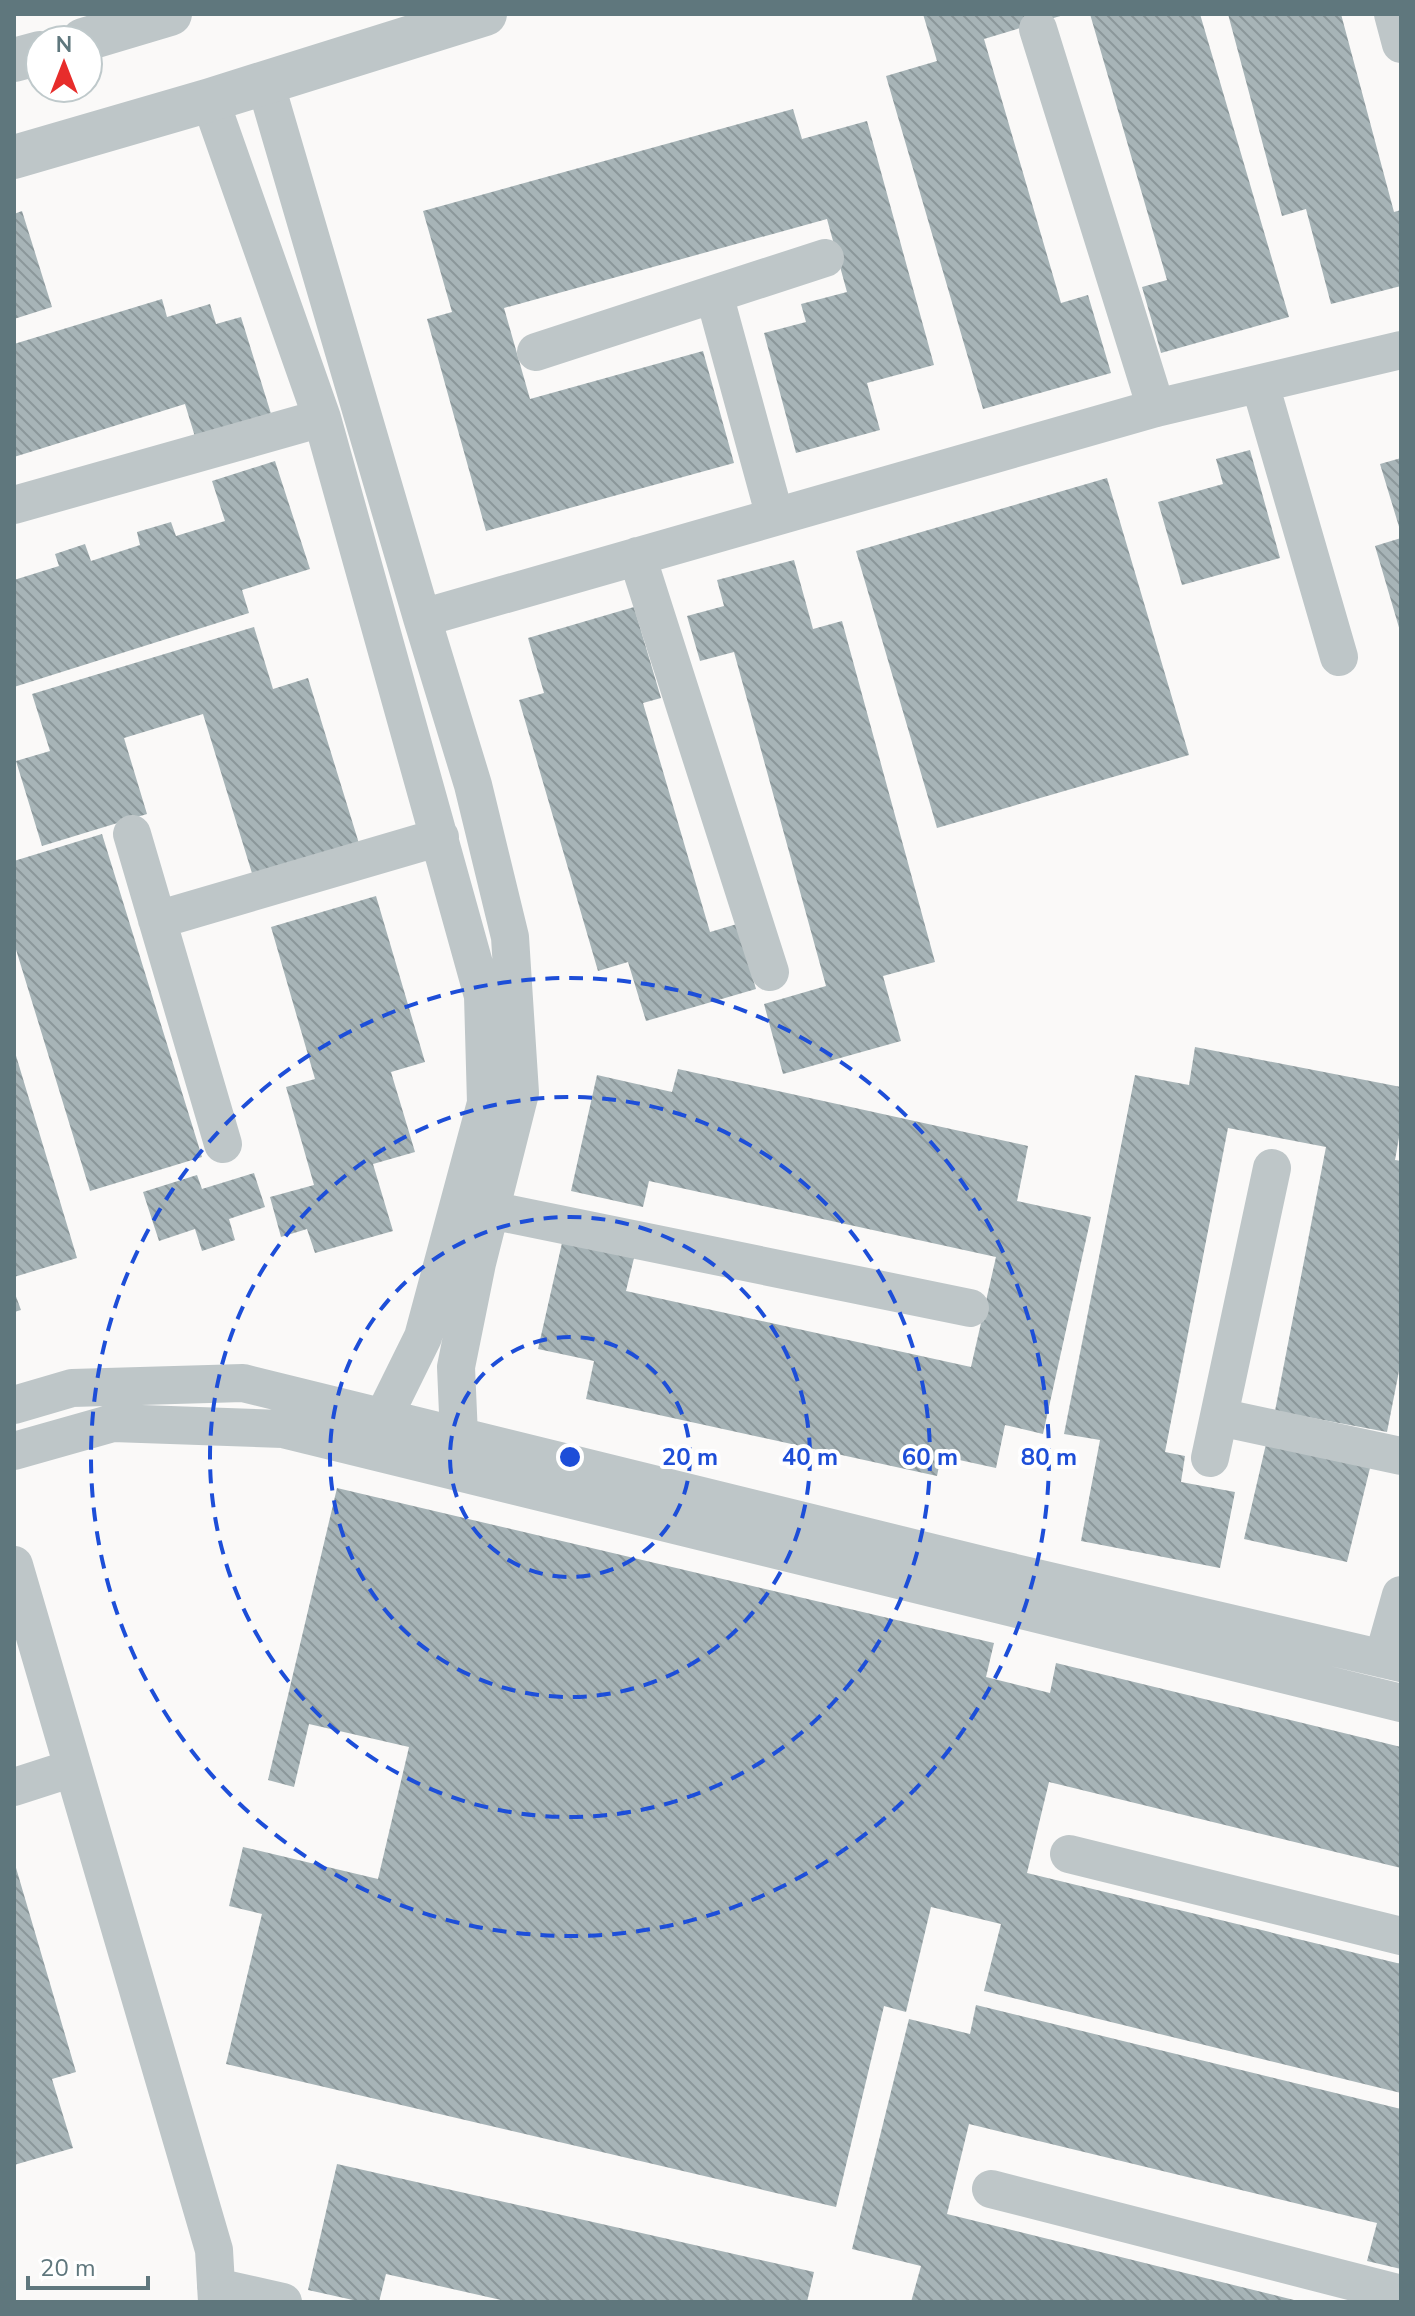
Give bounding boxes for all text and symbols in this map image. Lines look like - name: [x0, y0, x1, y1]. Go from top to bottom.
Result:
- north arrow: [24, 24, 104, 104]
- text: N: [56, 30, 72, 60]
- text: 20 m: [662, 1441, 718, 1473]
- text: 40 m: [782, 1441, 838, 1473]
- text: 60 m: [902, 1441, 958, 1473]
- text: 80 m: [1021, 1441, 1077, 1473]
- centre of rings: [556, 1443, 584, 1471]
- scale bar: [28, 2240, 148, 2290]
- text: 20 m: [40, 2252, 96, 2284]

